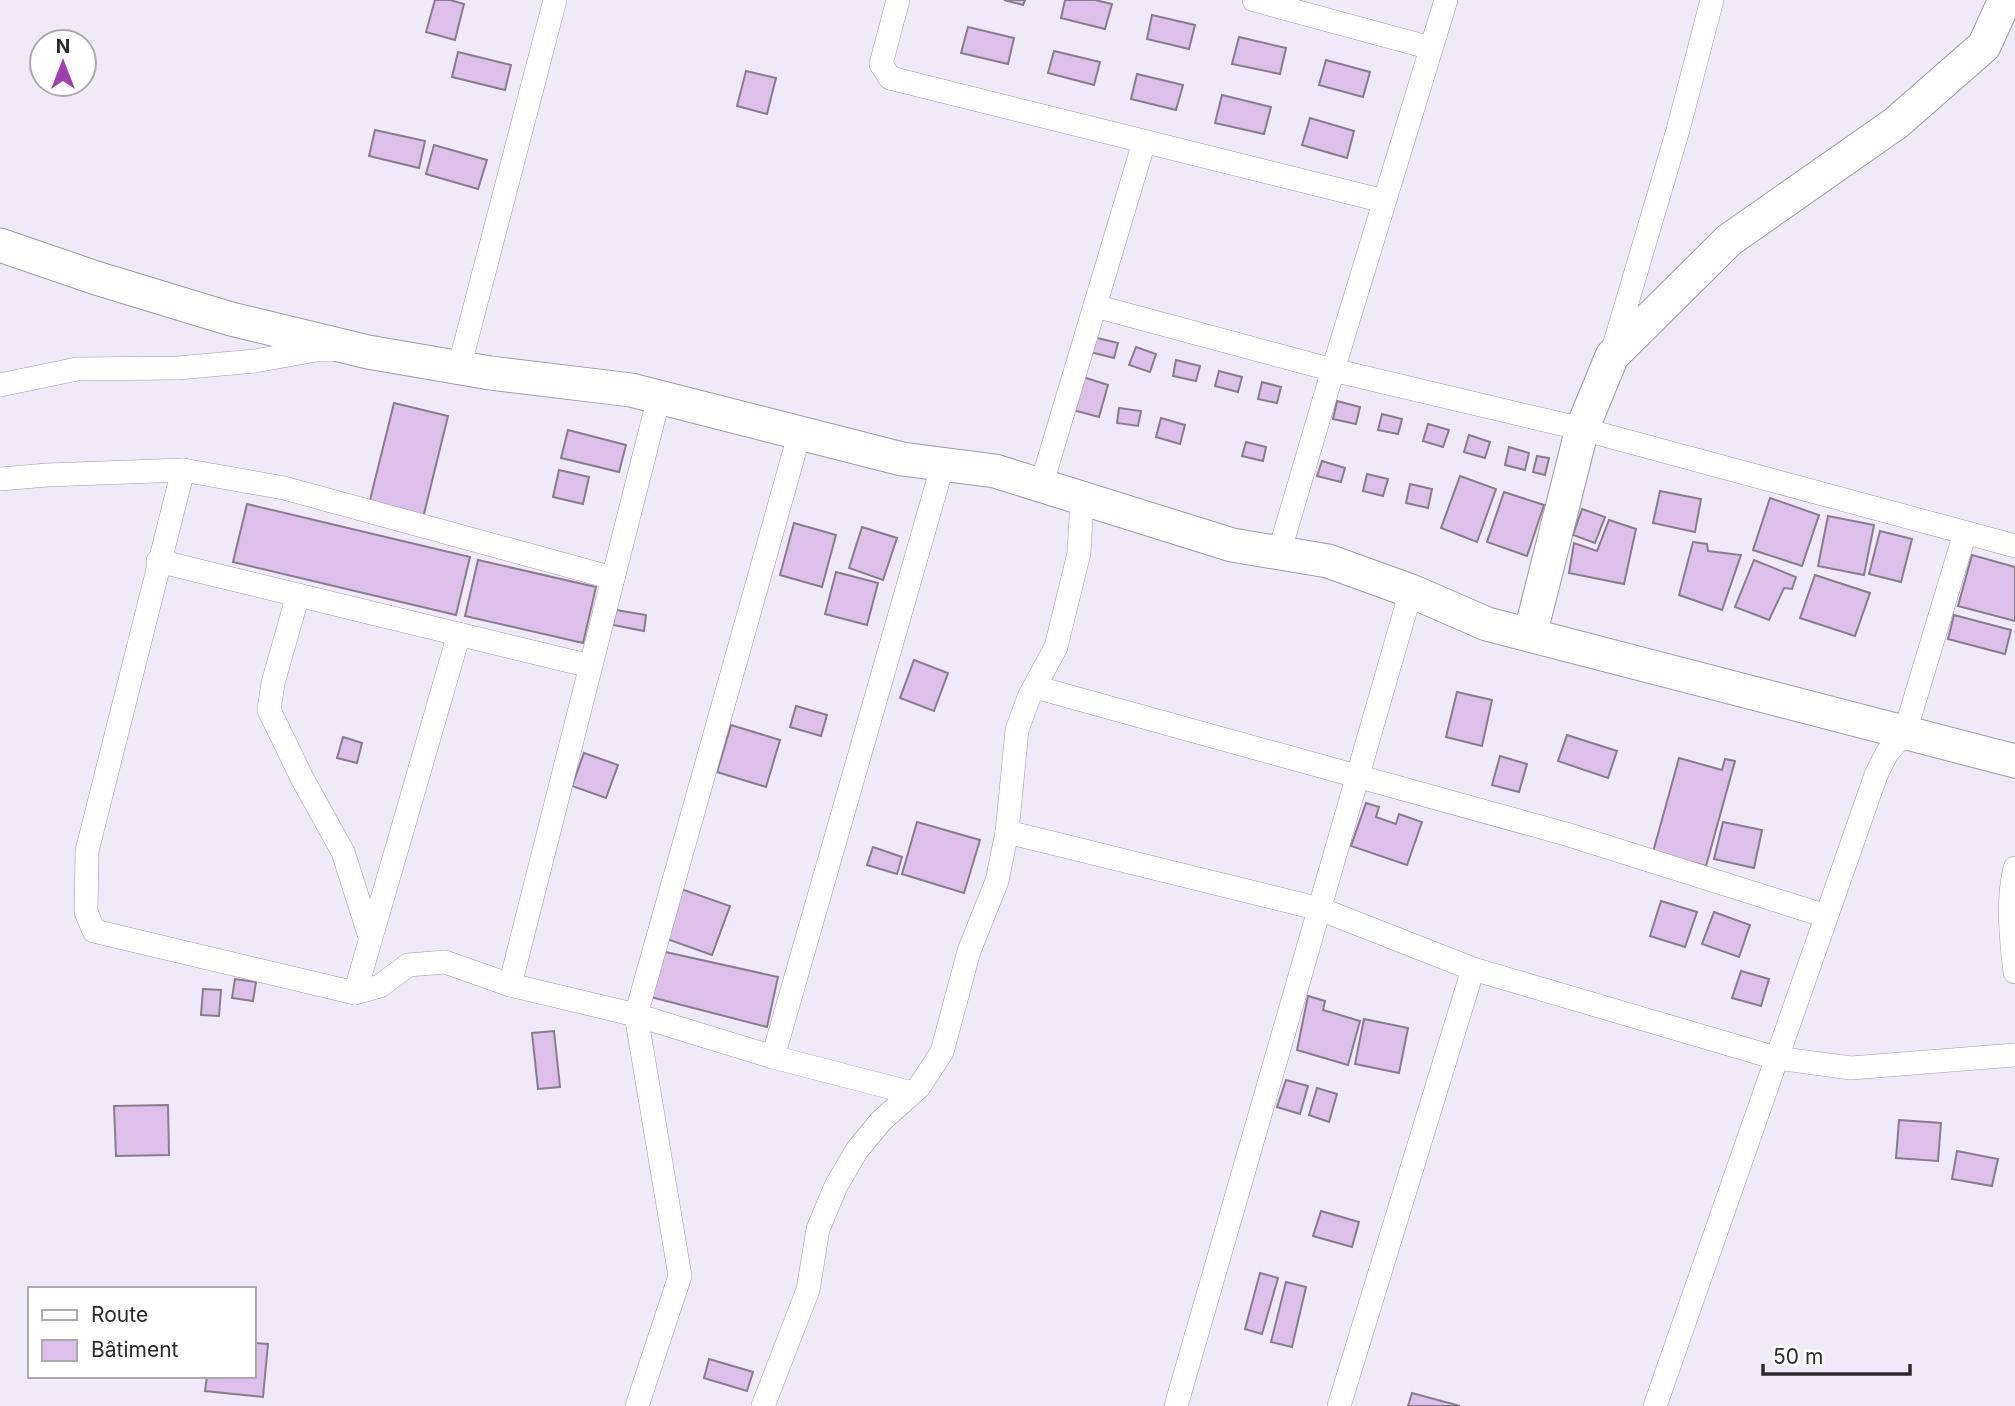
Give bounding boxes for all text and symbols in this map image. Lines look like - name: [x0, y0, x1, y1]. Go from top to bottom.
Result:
- north arrow: [28, 28, 98, 98]
- text: N: [56, 35, 70, 58]
- legend: [28, 1287, 256, 1378]
- text: Route: [91, 1302, 148, 1327]
- scale bar: [1763, 1332, 1910, 1376]
- text: Bâtiment: [91, 1337, 179, 1362]
- text: 50 m: [1773, 1344, 1823, 1369]

